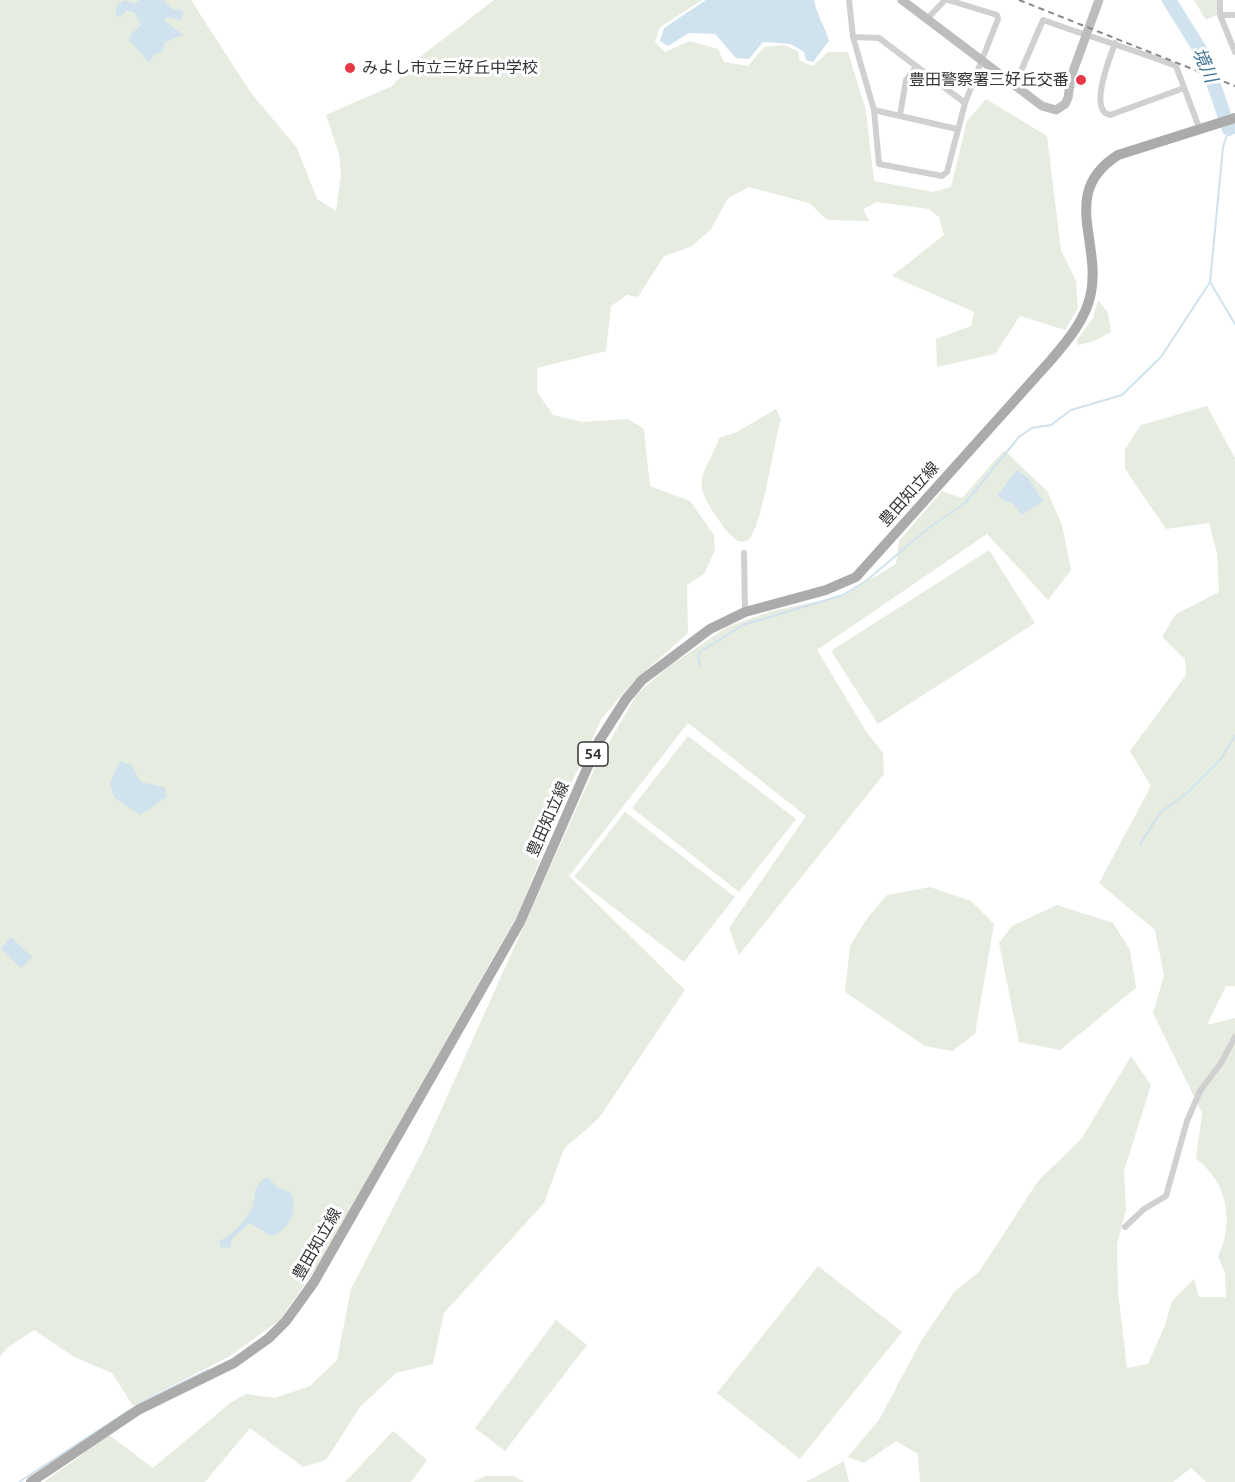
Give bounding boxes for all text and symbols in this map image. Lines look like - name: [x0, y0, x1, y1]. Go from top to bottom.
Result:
- water label: 境川: [1188, 44, 1222, 86]
- place label: みよし市立三好丘中学校: [362, 58, 538, 78]
- marker: みよし市立三好丘中学校: [343, 61, 357, 75]
- place label: 豊田警察署三好丘交番: [909, 70, 1069, 90]
- marker: 豊田警察署三好丘交番: [1074, 73, 1088, 87]
- street label: 豊田知立線: [875, 458, 943, 530]
- road number: 54: [578, 742, 608, 766]
- street label: 豊田知立線: [523, 779, 573, 859]
- street label: 豊田知立線: [289, 1205, 345, 1283]

